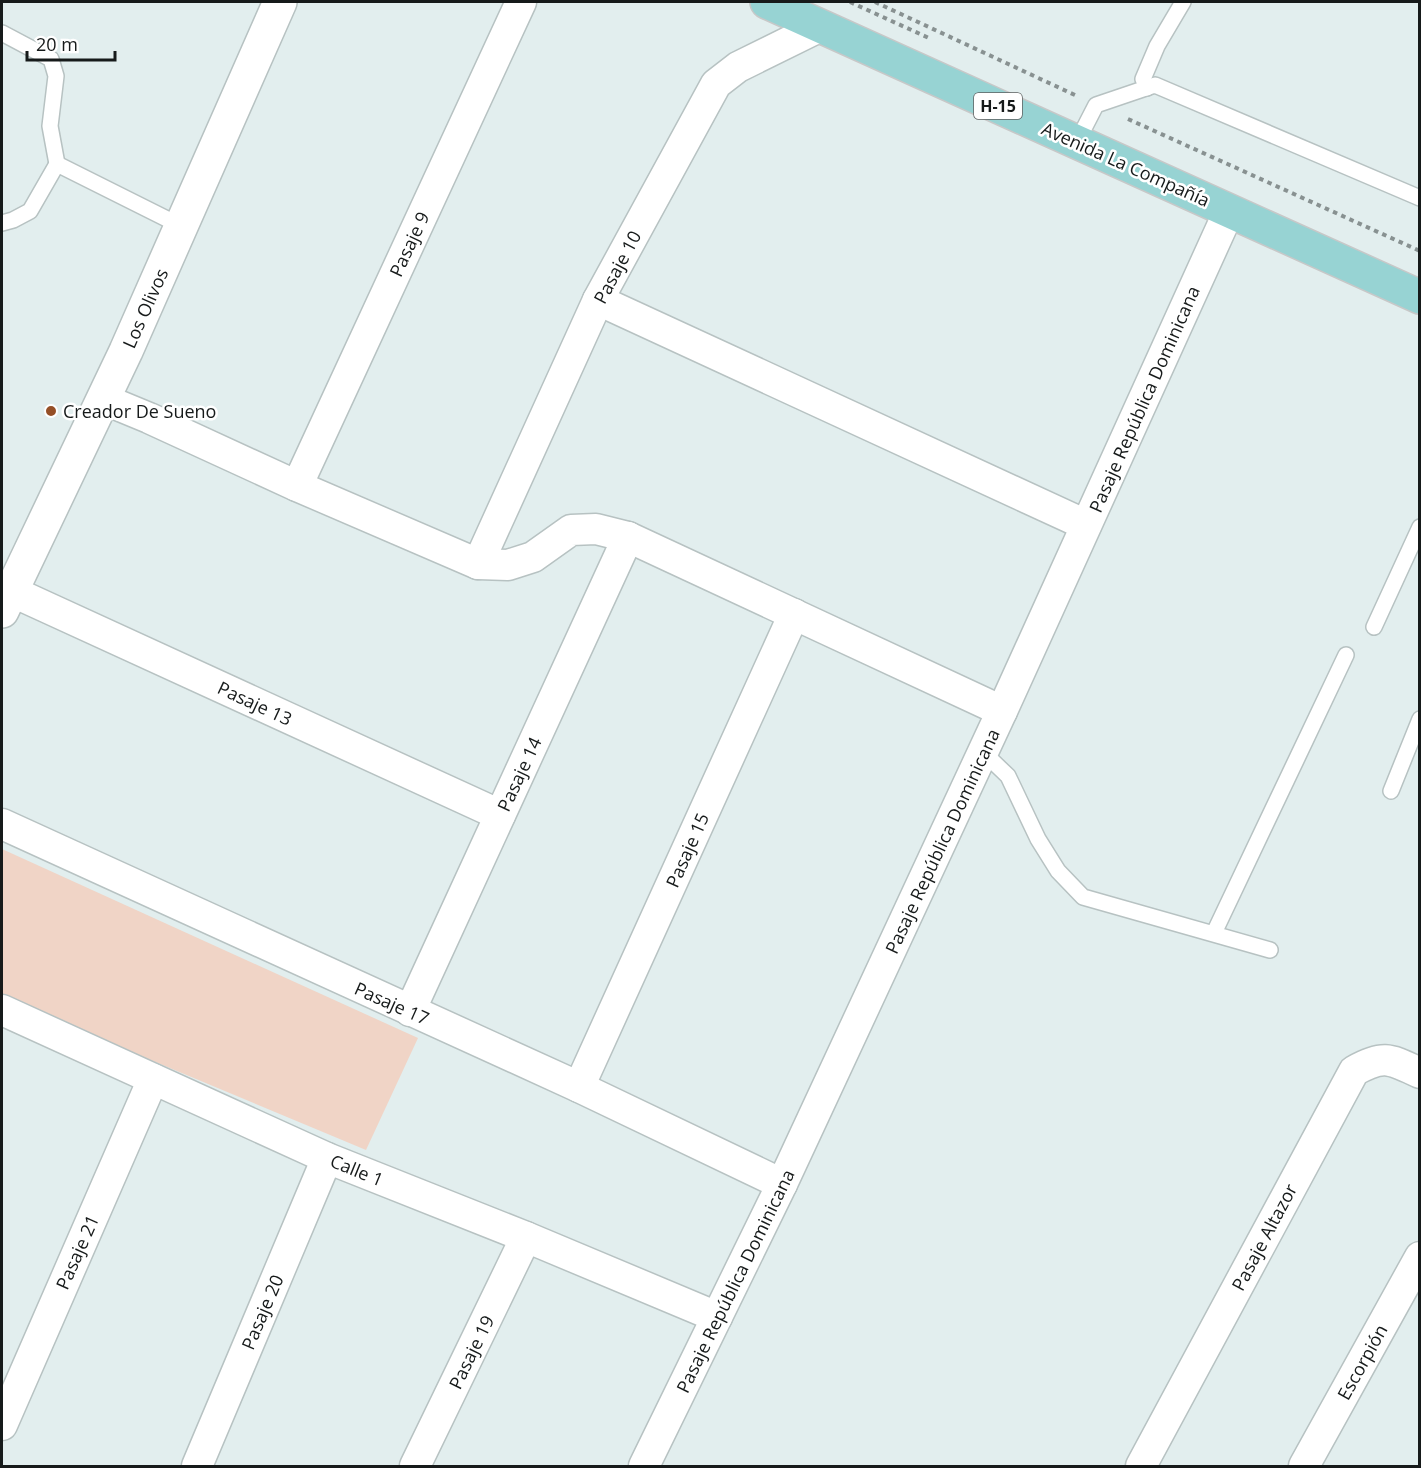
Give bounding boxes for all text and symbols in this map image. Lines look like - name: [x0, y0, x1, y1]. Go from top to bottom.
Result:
- scale bar: [27, 24, 116, 62]
- text: 20 m: [36, 32, 78, 56]
- road number: H-15: [974, 93, 1022, 119]
- street label: Avenida La Compañía: [1038, 116, 1214, 212]
- street label: Pasaje 9: [384, 208, 434, 280]
- street label: Pasaje 10: [588, 226, 646, 308]
- street label: Los Olivos: [117, 264, 173, 352]
- street label: Pasaje República Dominicana: [1083, 282, 1205, 516]
- place label: Creador De Sueno: [63, 399, 216, 423]
- marker: Creador De Sueno: [44, 404, 58, 418]
- street label: Pasaje 13: [214, 675, 296, 731]
- street label: Pasaje República Dominicana: [879, 725, 1005, 957]
- street label: Pasaje 14: [491, 733, 547, 815]
- street label: Pasaje 15: [660, 809, 714, 891]
- street label: Pasaje 17: [351, 976, 433, 1030]
- street label: Calle 1: [327, 1148, 387, 1192]
- street label: Pasaje República Dominicana: [670, 1165, 800, 1397]
- street label: Pasaje Altazor: [1226, 1179, 1303, 1295]
- street label: Pasaje 21: [50, 1211, 104, 1293]
- street label: Pasaje 20: [235, 1271, 289, 1353]
- street label: Pasaje 19: [443, 1311, 499, 1393]
- street label: Escorpión: [1331, 1320, 1393, 1404]

